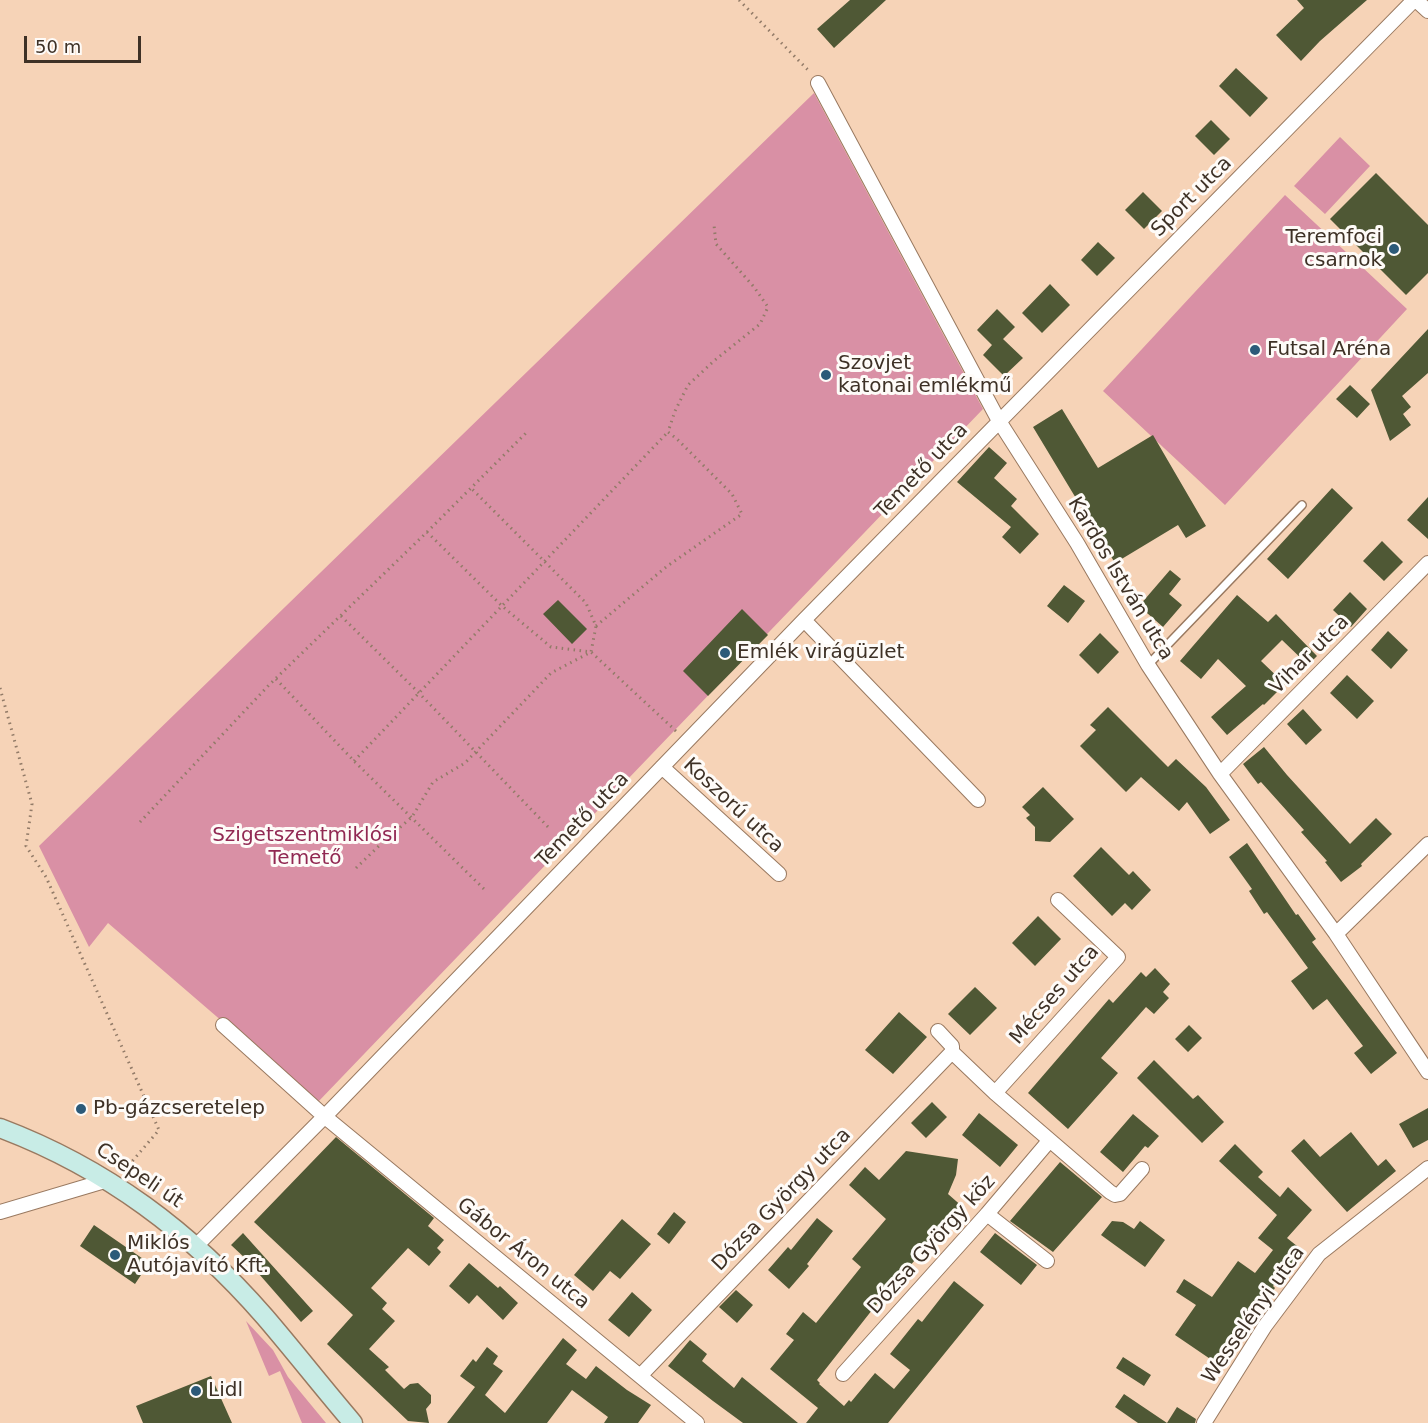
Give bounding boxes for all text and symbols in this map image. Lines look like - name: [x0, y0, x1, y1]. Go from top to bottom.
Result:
- scale bar: [27, 24, 144, 62]
- text: 50 m: [35, 36, 81, 57]
- street label: Sport utca: [1147, 152, 1237, 242]
- place label: Teremfoci csarnok: [1285, 226, 1382, 273]
- marker: Teremfoci csarnok: [1387, 242, 1401, 256]
- place label: Futsal Aréna: [1267, 338, 1391, 362]
- marker: Futsal Aréna: [1248, 343, 1262, 357]
- place label: Szovjet katonai emlékmű: [838, 352, 1012, 399]
- marker: Szovjet katonai emlékmű: [819, 368, 833, 382]
- street label: Temető utca: [871, 418, 973, 524]
- street label: Kardos István utca: [1062, 493, 1178, 665]
- street label: Vihar utca: [1265, 610, 1355, 700]
- place label: Emlék virágüzlet: [737, 641, 904, 665]
- marker: Emlék virágüzlet: [718, 646, 732, 660]
- street label: Koszorú utca: [678, 753, 788, 859]
- street label: Temető utca: [532, 767, 634, 873]
- park label: Szigetszentmiklósi Temető: [212, 824, 398, 871]
- street label: Mécses utca: [1005, 940, 1105, 1050]
- place label: Pb-gázcseretelep: [93, 1097, 265, 1121]
- marker: Pb-gázcseretelep: [74, 1102, 88, 1116]
- street label: Dózsa György utca: [708, 1124, 856, 1276]
- street label: Csepeli út: [91, 1138, 187, 1214]
- street label: Dózsa György köz: [863, 1170, 1001, 1320]
- street label: Gábor Áron utca: [452, 1193, 594, 1315]
- place label: Miklós Autójavító Kft.: [127, 1232, 269, 1279]
- street label: Wesselényi utca: [1198, 1242, 1310, 1388]
- marker: Miklós Autójavító Kft.: [108, 1248, 122, 1262]
- place label: Lidl: [208, 1379, 243, 1403]
- marker: Lidl: [189, 1384, 203, 1398]

